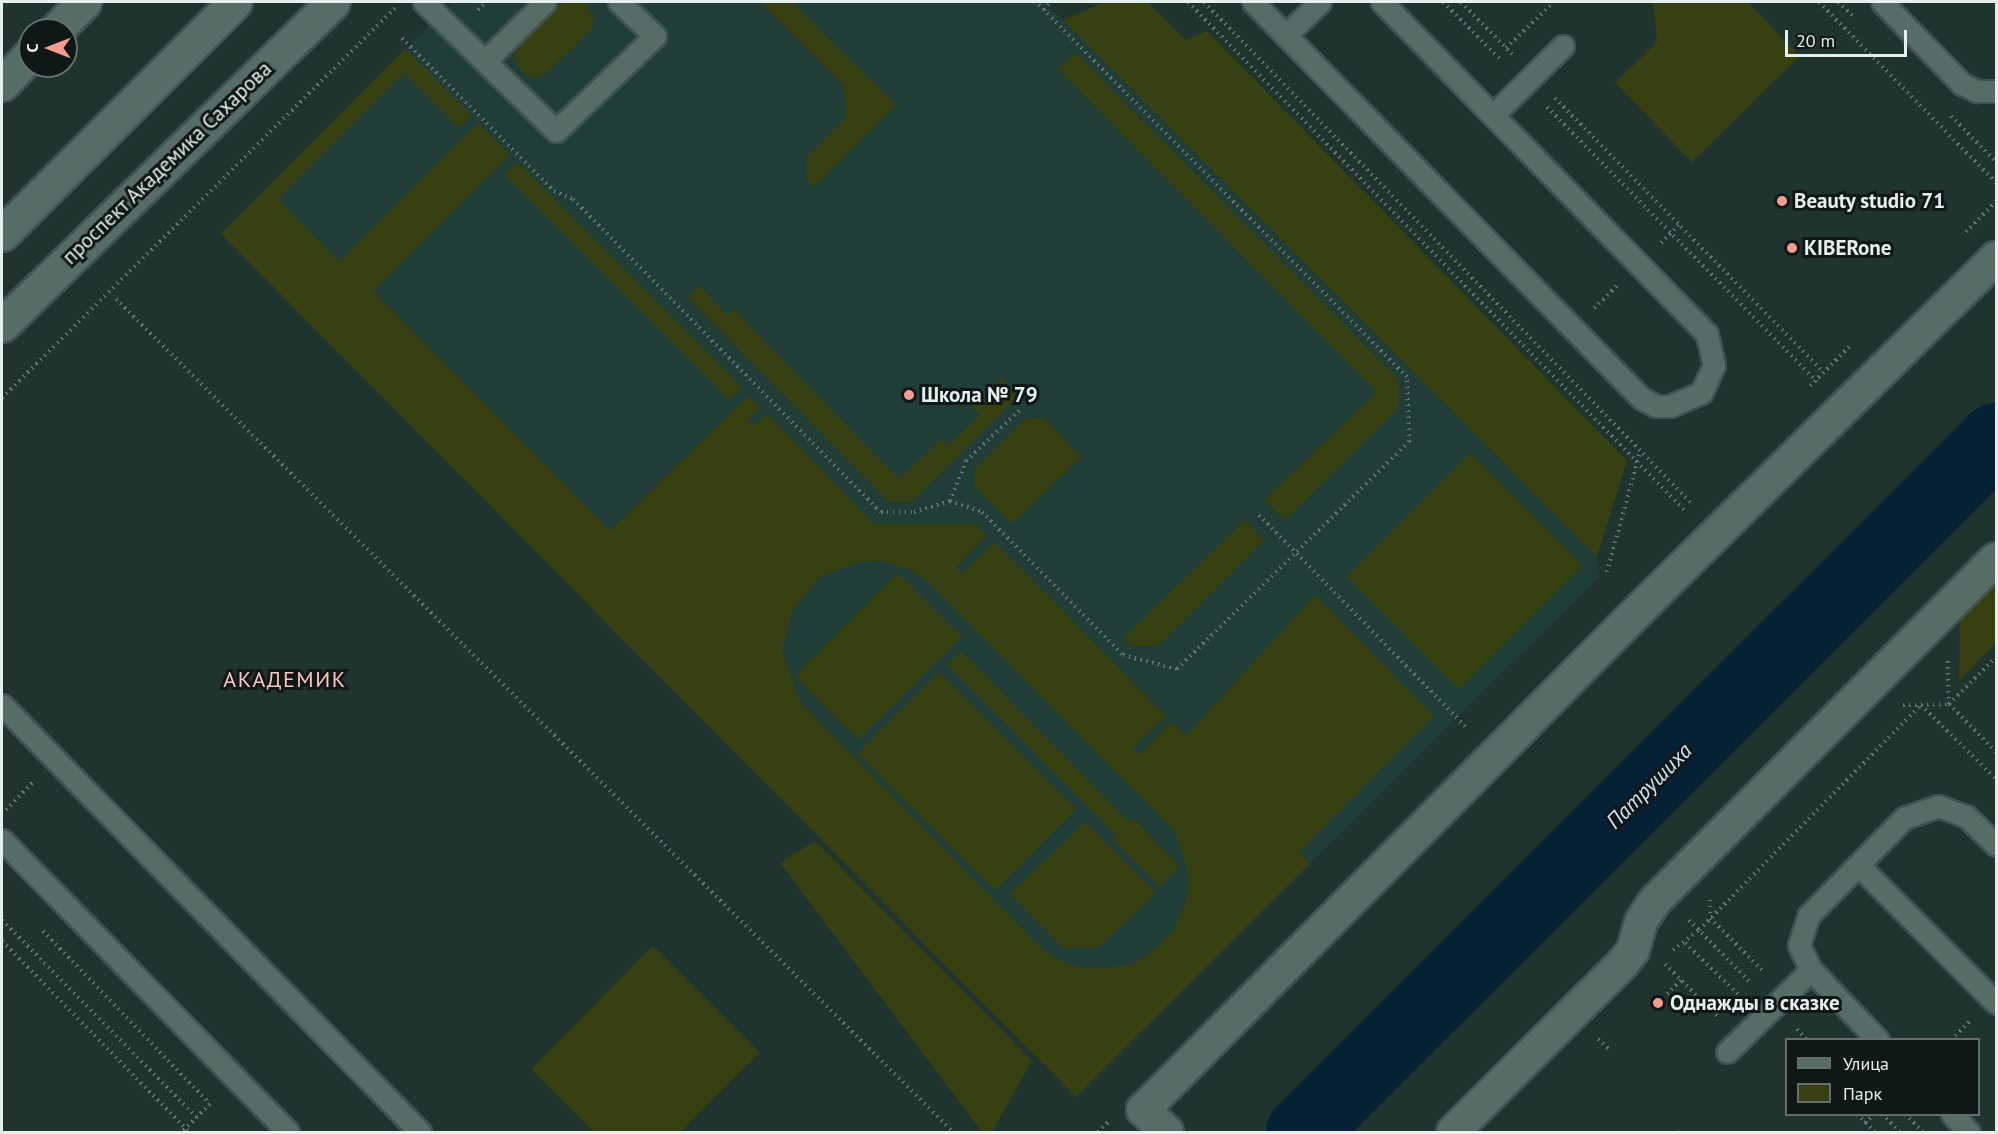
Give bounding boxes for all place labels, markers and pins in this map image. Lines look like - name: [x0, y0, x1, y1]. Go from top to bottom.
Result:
- place label: Beauty studio 71: [1794, 188, 1946, 214]
- marker: Beauty studio 71: [1775, 194, 1789, 208]
- place label: KIBERone: [1804, 235, 1891, 261]
- marker: KIBERone: [1785, 241, 1799, 255]
- place label: Школа № 79: [921, 382, 1038, 408]
- marker: Школа № 79: [902, 388, 916, 402]
- place label: Однажды в сказке: [1670, 990, 1840, 1016]
- marker: Однажды в сказке: [1651, 996, 1665, 1010]

